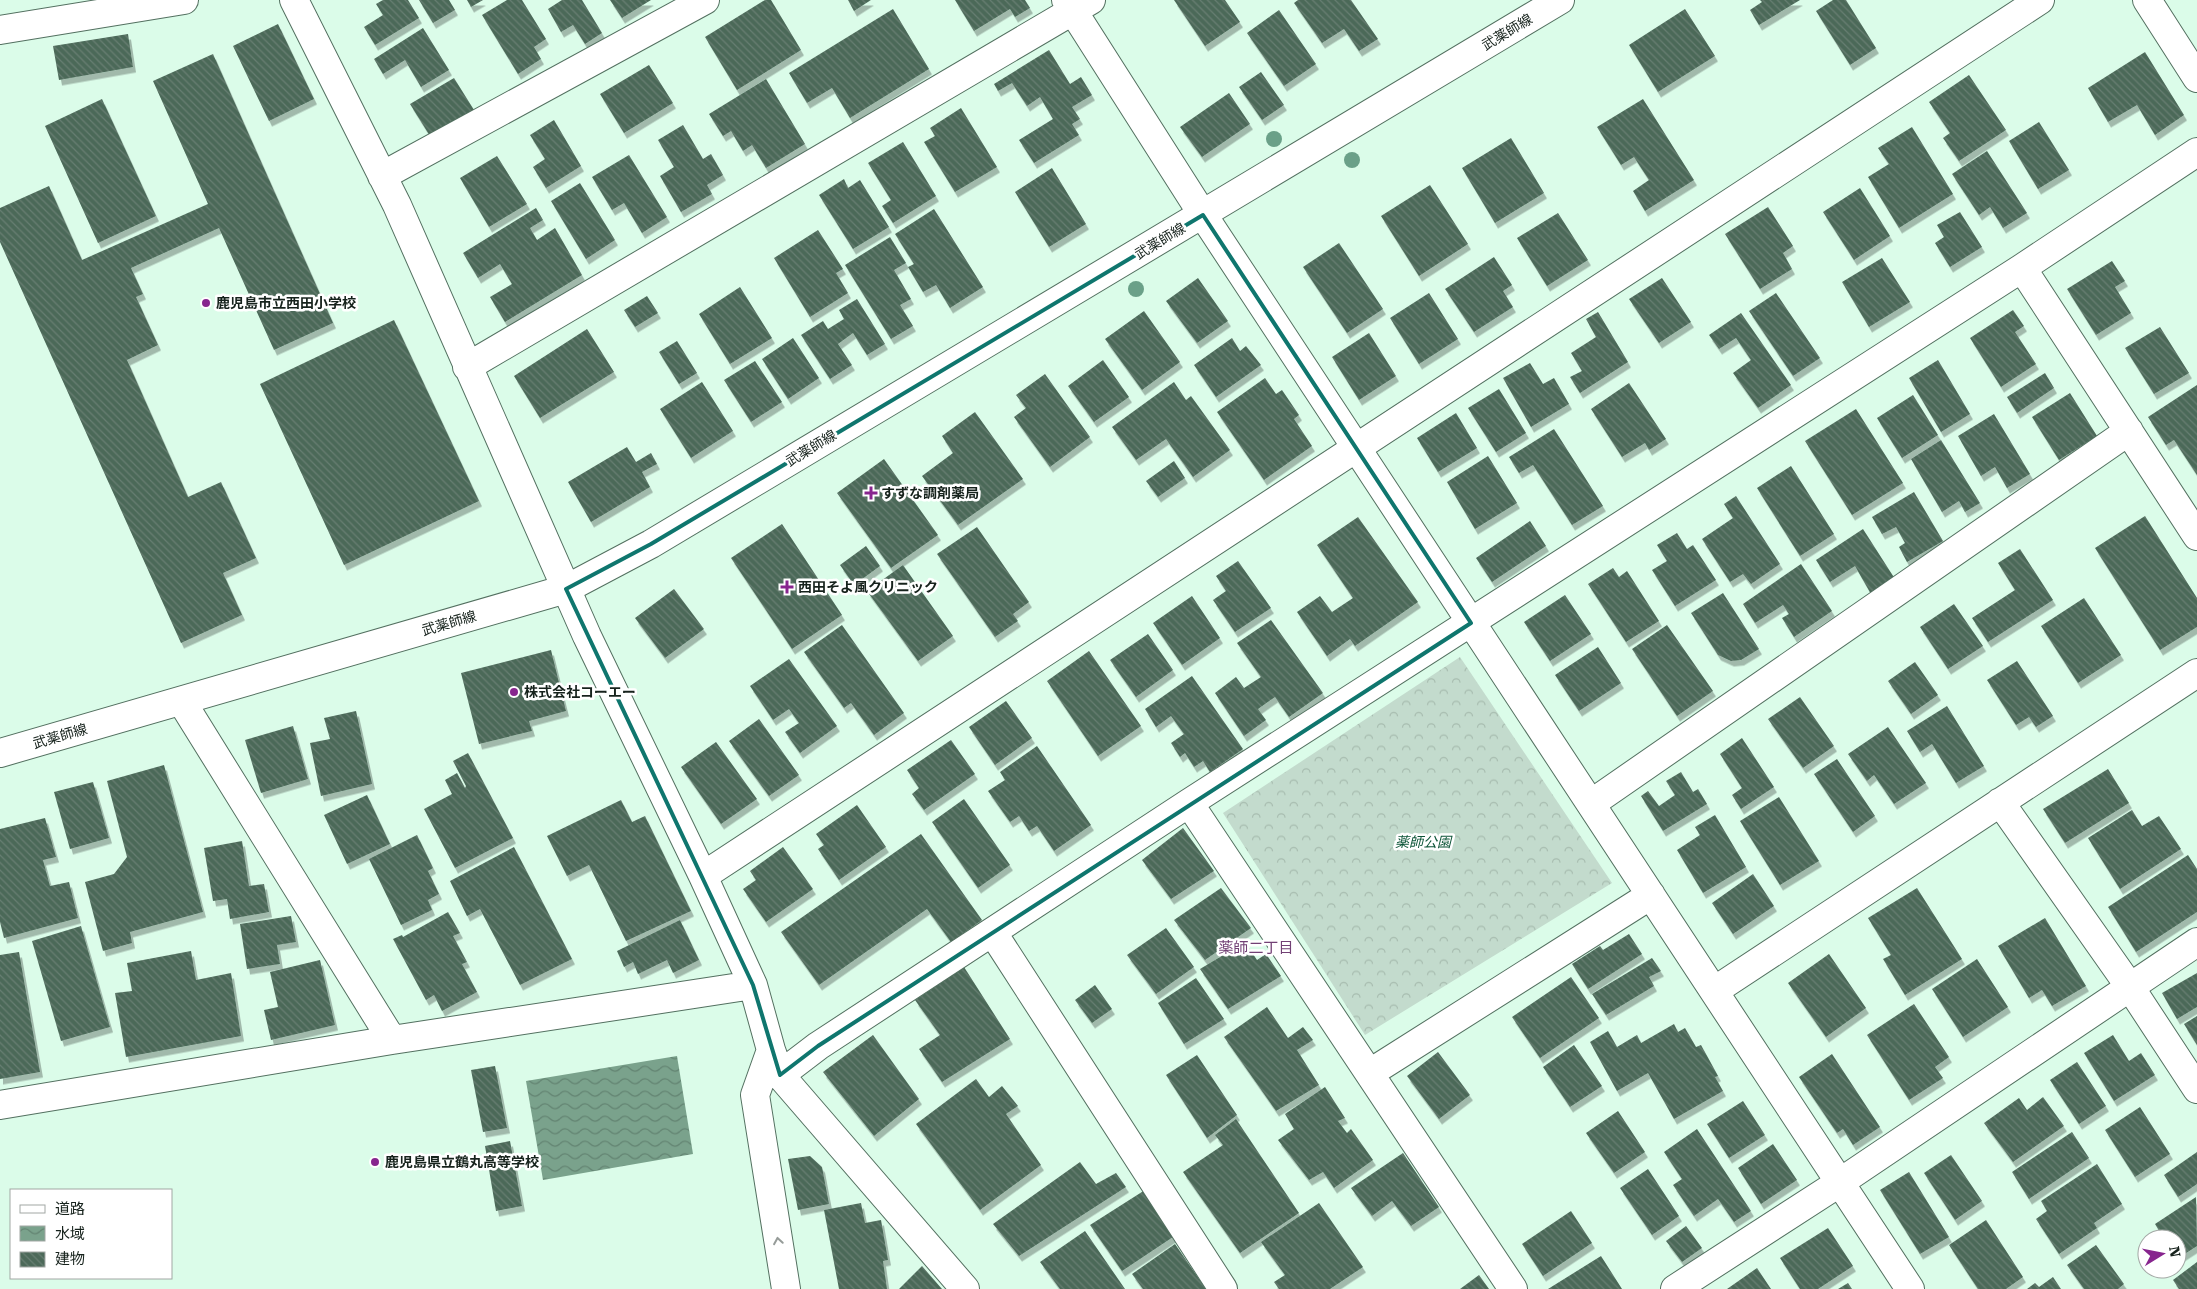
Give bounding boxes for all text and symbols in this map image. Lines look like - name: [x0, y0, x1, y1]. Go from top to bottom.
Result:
- street label: 武薬師線: [1479, 11, 1535, 53]
- street label: 武薬師線: [1132, 220, 1188, 262]
- place label: 鹿児島市立西田小学校: [216, 295, 356, 311]
- marker: 鹿児島市立西田小学校: [200, 297, 212, 309]
- street label: 武薬師線: [783, 427, 839, 469]
- place label: すずな調剤薬局: [881, 485, 979, 501]
- marker: すずな調剤薬局: [865, 487, 877, 499]
- place label: 西田そよ風クリニック: [798, 579, 938, 595]
- marker: 西田そよ風クリニック: [780, 580, 794, 594]
- street label: 武薬師線: [420, 608, 478, 638]
- place label: 株式会社コーエー: [524, 684, 636, 700]
- marker: 株式会社コーエー: [508, 686, 520, 698]
- street label: 武薬師線: [31, 721, 89, 751]
- park label: 薬師公園: [1395, 834, 1453, 850]
- district label: 薬師二丁目: [1218, 939, 1294, 957]
- place label: 鹿児島県立鶴丸高等学校: [385, 1154, 539, 1170]
- marker: 鹿児島県立鶴丸高等学校: [369, 1156, 381, 1168]
- legend: [10, 1189, 172, 1279]
- text: 道路: [55, 1200, 85, 1218]
- text: 水域: [55, 1225, 85, 1243]
- north arrow: [2137, 1229, 2187, 1279]
- one-way arrow: [773, 1237, 784, 1245]
- text: N: [2166, 1245, 2184, 1259]
- text: 建物: [55, 1250, 85, 1268]

